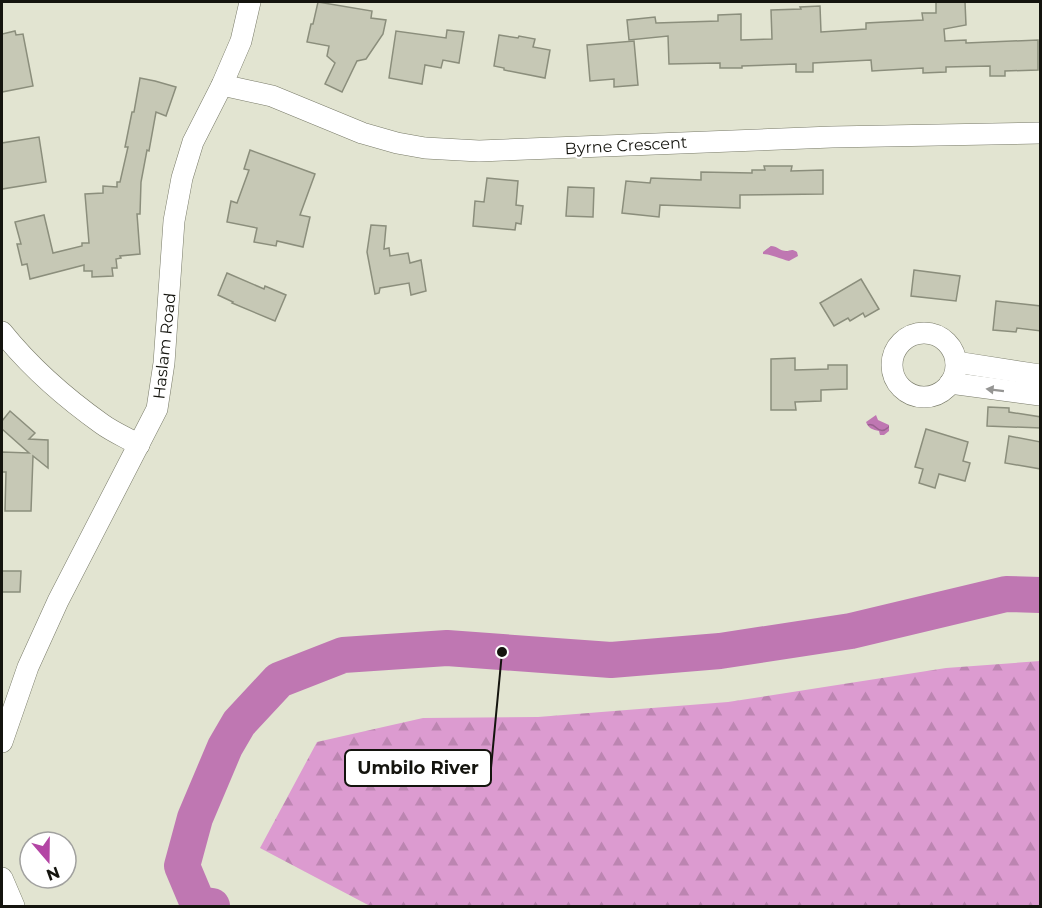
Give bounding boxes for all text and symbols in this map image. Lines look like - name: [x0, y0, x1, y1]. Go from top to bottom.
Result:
- street label: Byrne Crescent: [564, 133, 688, 158]
- street label: Haslam Road: [149, 292, 180, 400]
- one-way arrow: [986, 385, 1005, 395]
- callout: Umbilo River: [345, 750, 491, 786]
- text: Umbilo River: [357, 757, 479, 779]
- north arrow: [18, 830, 78, 890]
- text: N: [44, 862, 62, 885]

